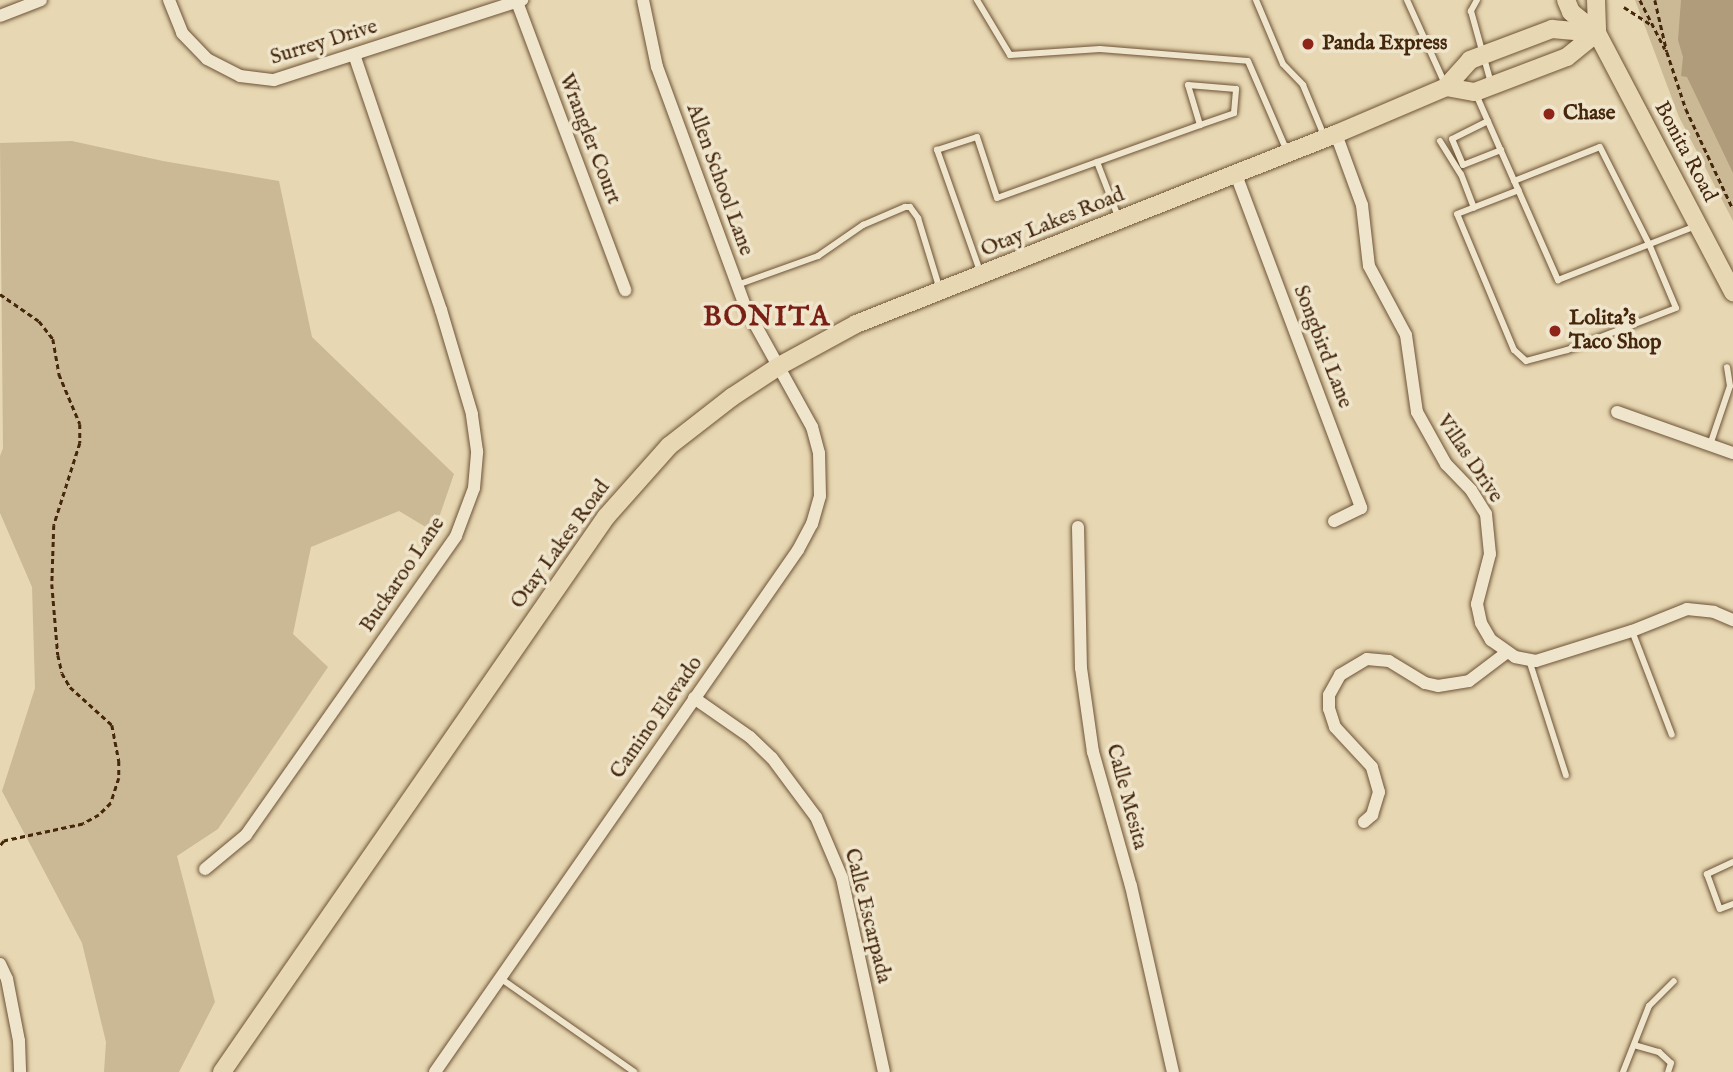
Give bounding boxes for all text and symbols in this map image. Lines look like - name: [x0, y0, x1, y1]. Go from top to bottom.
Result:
- street label: Surrey Drive: [267, 15, 381, 71]
- place label: Panda Express: [1322, 31, 1447, 57]
- marker: Panda Express: [1300, 36, 1316, 52]
- street label: Wrangler Court: [553, 70, 625, 208]
- street label: Bonita Road: [1648, 97, 1722, 207]
- street label: Allen School Lane: [680, 101, 758, 259]
- place label: Chase: [1563, 101, 1615, 127]
- marker: Chase: [1541, 106, 1557, 122]
- street label: Otay Lakes Road: [978, 183, 1128, 263]
- street label: Songbird Lane: [1287, 282, 1357, 412]
- district label: BONITA: [704, 301, 830, 335]
- place label: Lolita's Taco Shop: [1569, 306, 1661, 356]
- marker: Lolita's Taco Shop: [1547, 323, 1563, 339]
- street label: Villas Drive: [1430, 410, 1508, 508]
- street label: Otay Lakes Road: [506, 476, 616, 614]
- street label: Buckaroo Lane: [355, 512, 451, 638]
- street label: Camino Elevado: [605, 652, 709, 784]
- street label: Calle Mesita: [1100, 742, 1152, 852]
- street label: Calle Escarpada: [838, 846, 896, 986]

